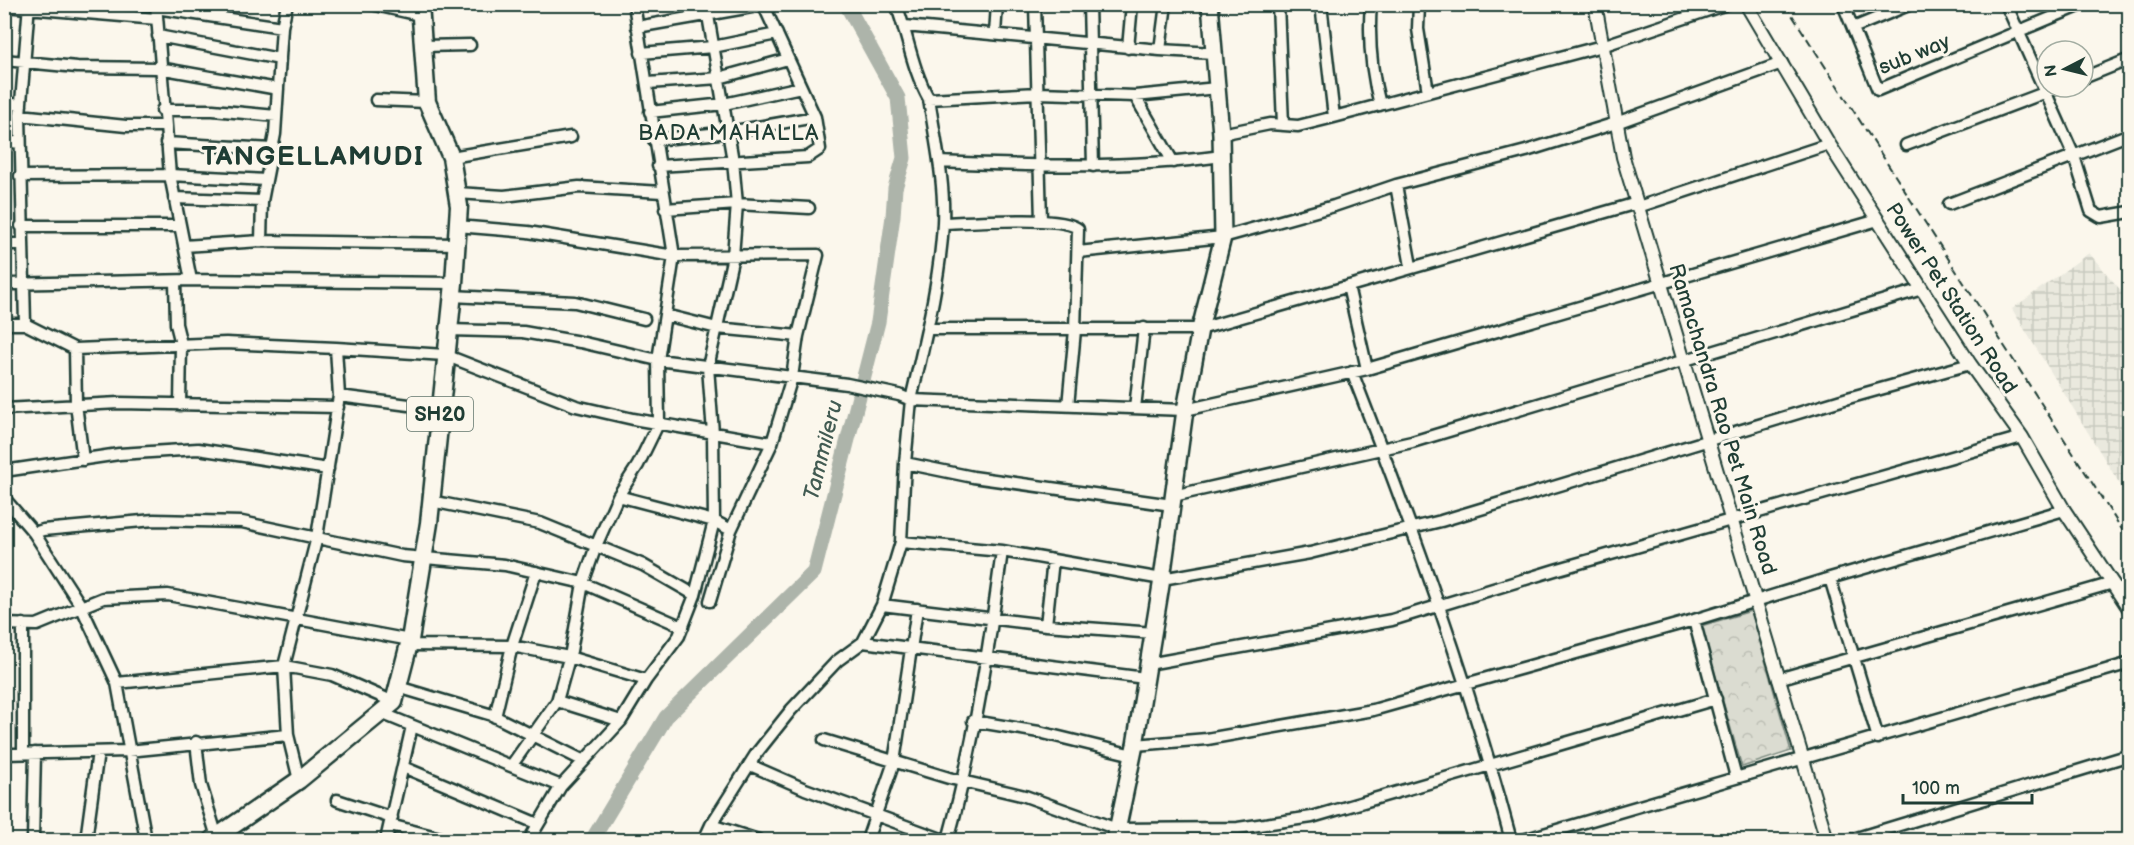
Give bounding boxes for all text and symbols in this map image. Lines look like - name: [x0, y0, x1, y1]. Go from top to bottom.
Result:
- street label: sub way: [1875, 29, 1954, 80]
- north arrow: [2035, 39, 2095, 99]
- text: N: [2041, 64, 2062, 78]
- district label: BADA MAHALLA: [638, 120, 820, 147]
- district label: TANGELLAMUDI: [201, 141, 425, 173]
- street label: Power Pet Station Road: [1881, 198, 2023, 398]
- street label: Ramachandra Rao Pet Main Road: [1663, 261, 1782, 578]
- road number: SH20: [407, 397, 473, 431]
- water label: Tammileru: [798, 398, 849, 503]
- scale bar: [1903, 767, 2032, 805]
- text: 100 m: [1912, 778, 1960, 799]

